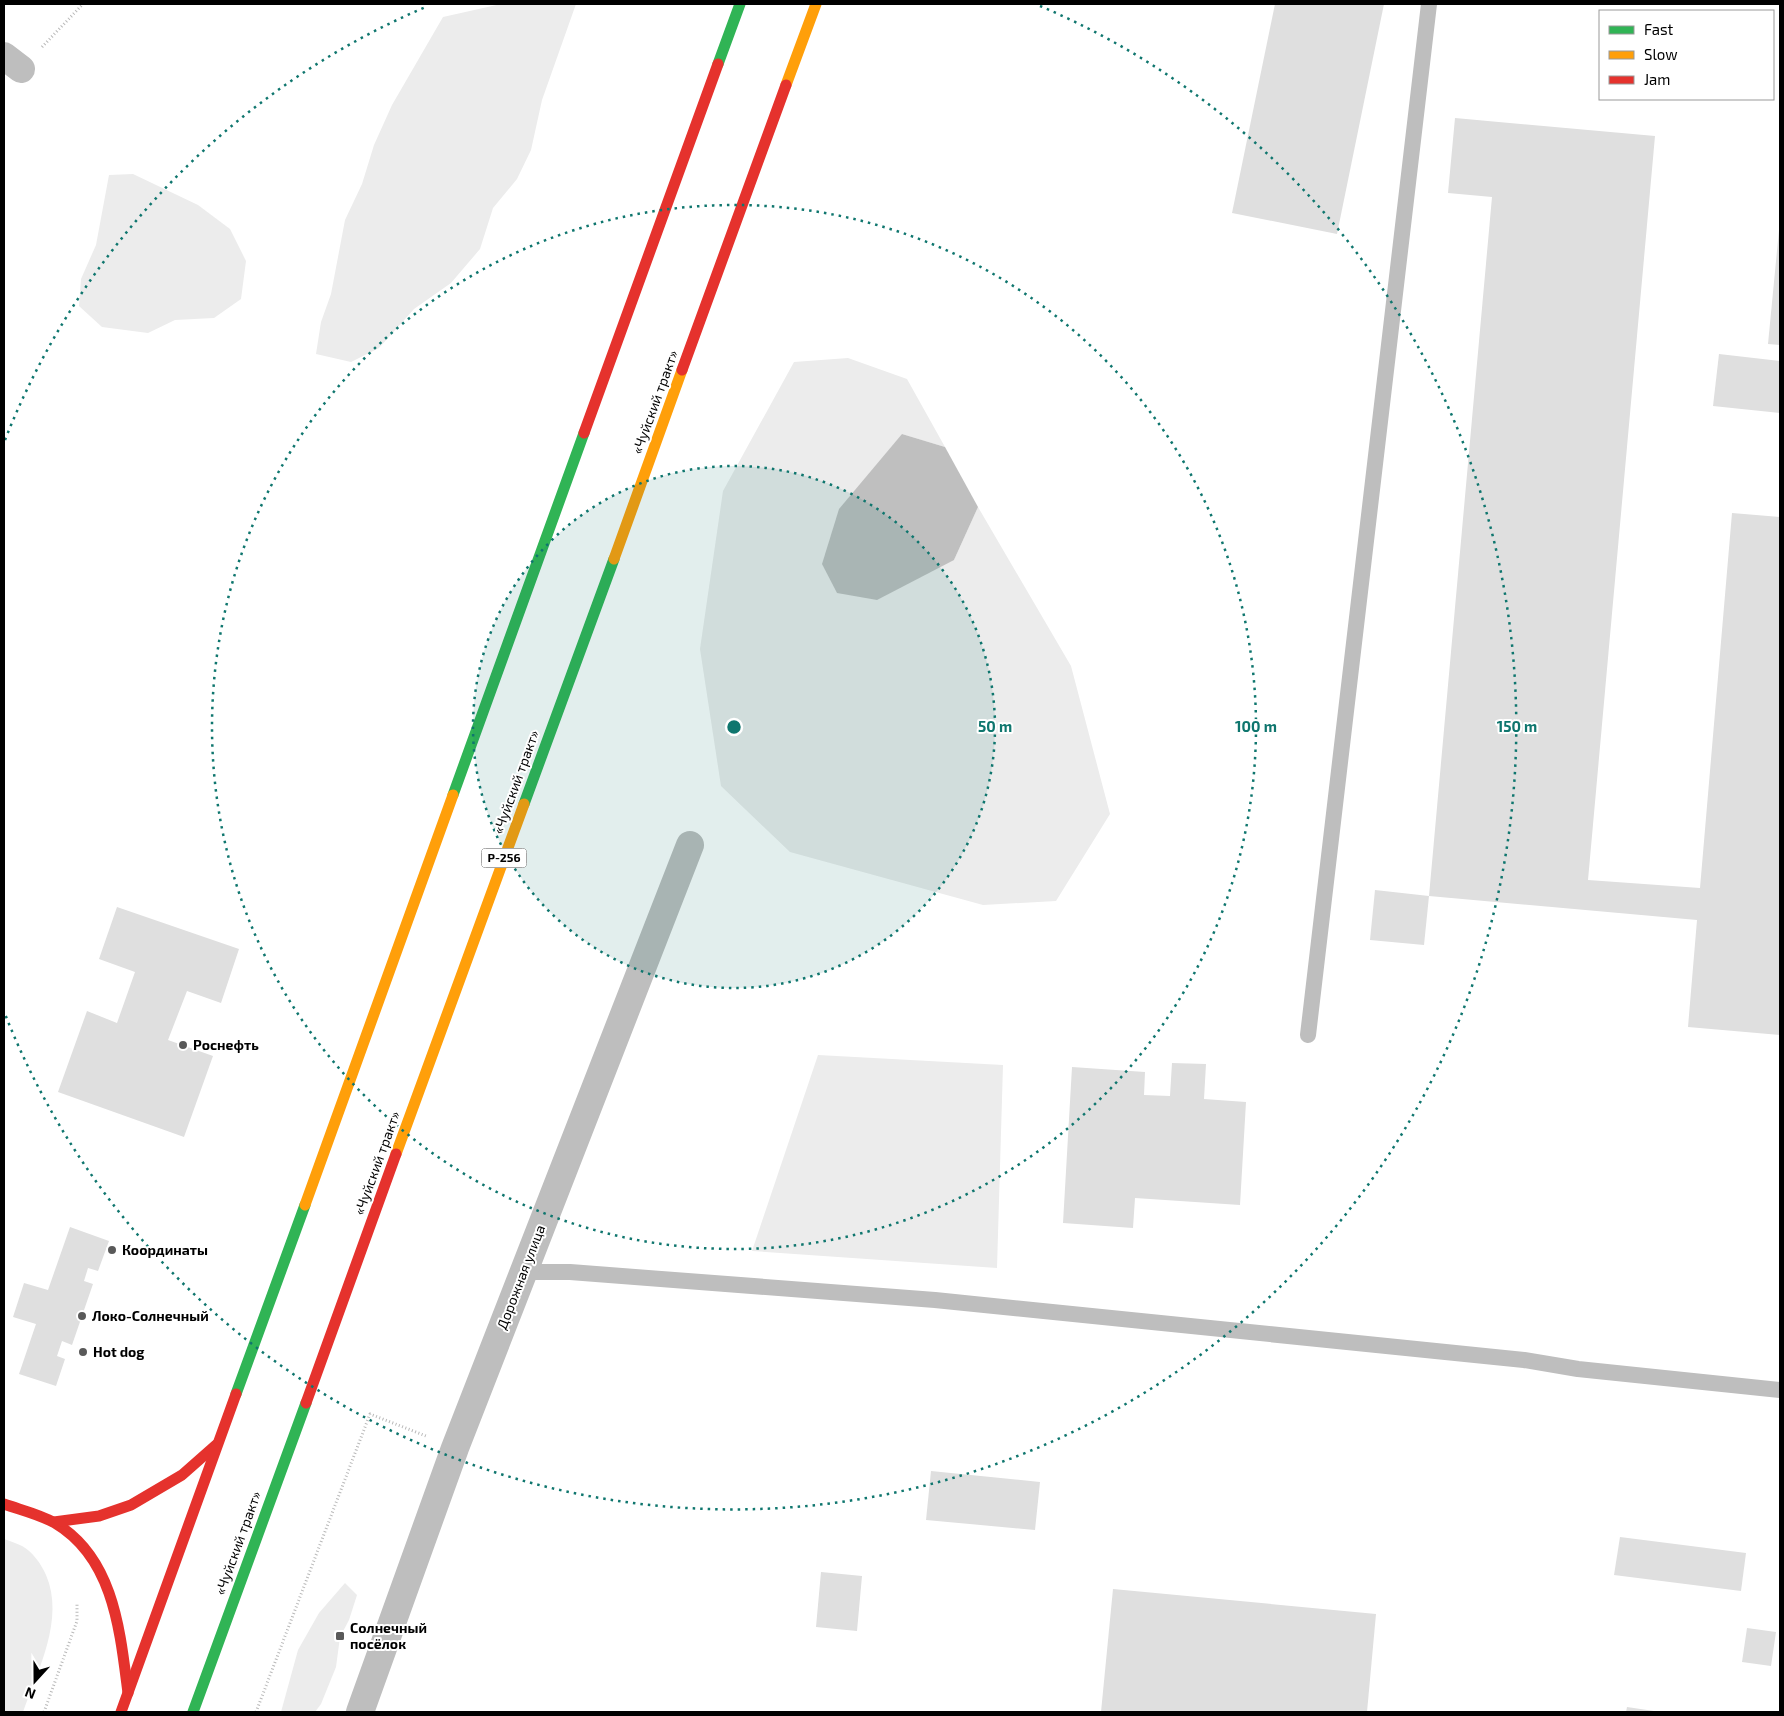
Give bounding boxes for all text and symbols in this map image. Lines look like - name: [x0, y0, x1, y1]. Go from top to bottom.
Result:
- legend: [1599, 10, 1774, 100]
- text: Fast: [1644, 20, 1674, 38]
- text: Slow: [1644, 45, 1678, 63]
- text: Jam: [1644, 70, 1670, 88]
- street label: «Чуйский тракт»: [628, 347, 681, 456]
- text: 50 m: [978, 717, 1012, 735]
- text: 100 m: [1235, 717, 1277, 735]
- text: 150 m: [1497, 717, 1537, 735]
- centre of rings: [725, 718, 743, 736]
- street label: «Чуйский тракт»: [489, 727, 542, 836]
- road number: Р-256: [482, 848, 526, 868]
- place label: Роснефть: [193, 1036, 259, 1053]
- marker: Роснефть: [177, 1039, 189, 1051]
- street label: «Чуйский тракт»: [350, 1108, 403, 1217]
- street label: Дорожная улица: [493, 1222, 548, 1331]
- place label: Координаты: [122, 1241, 208, 1258]
- marker: Координаты: [106, 1244, 118, 1256]
- place label: Локо-Солнечный: [92, 1307, 209, 1324]
- marker: Локо-Солнечный: [76, 1310, 88, 1322]
- place label: Hot dog: [93, 1343, 144, 1360]
- marker: Hot dog: [77, 1346, 89, 1358]
- street label: «Чуйский тракт»: [211, 1488, 264, 1597]
- place label: Солнечный посёлок: [350, 1619, 427, 1652]
- marker: Солнечный посёлок: [334, 1630, 346, 1642]
- north arrow: [10, 1656, 60, 1706]
- text: N: [22, 1684, 38, 1703]

